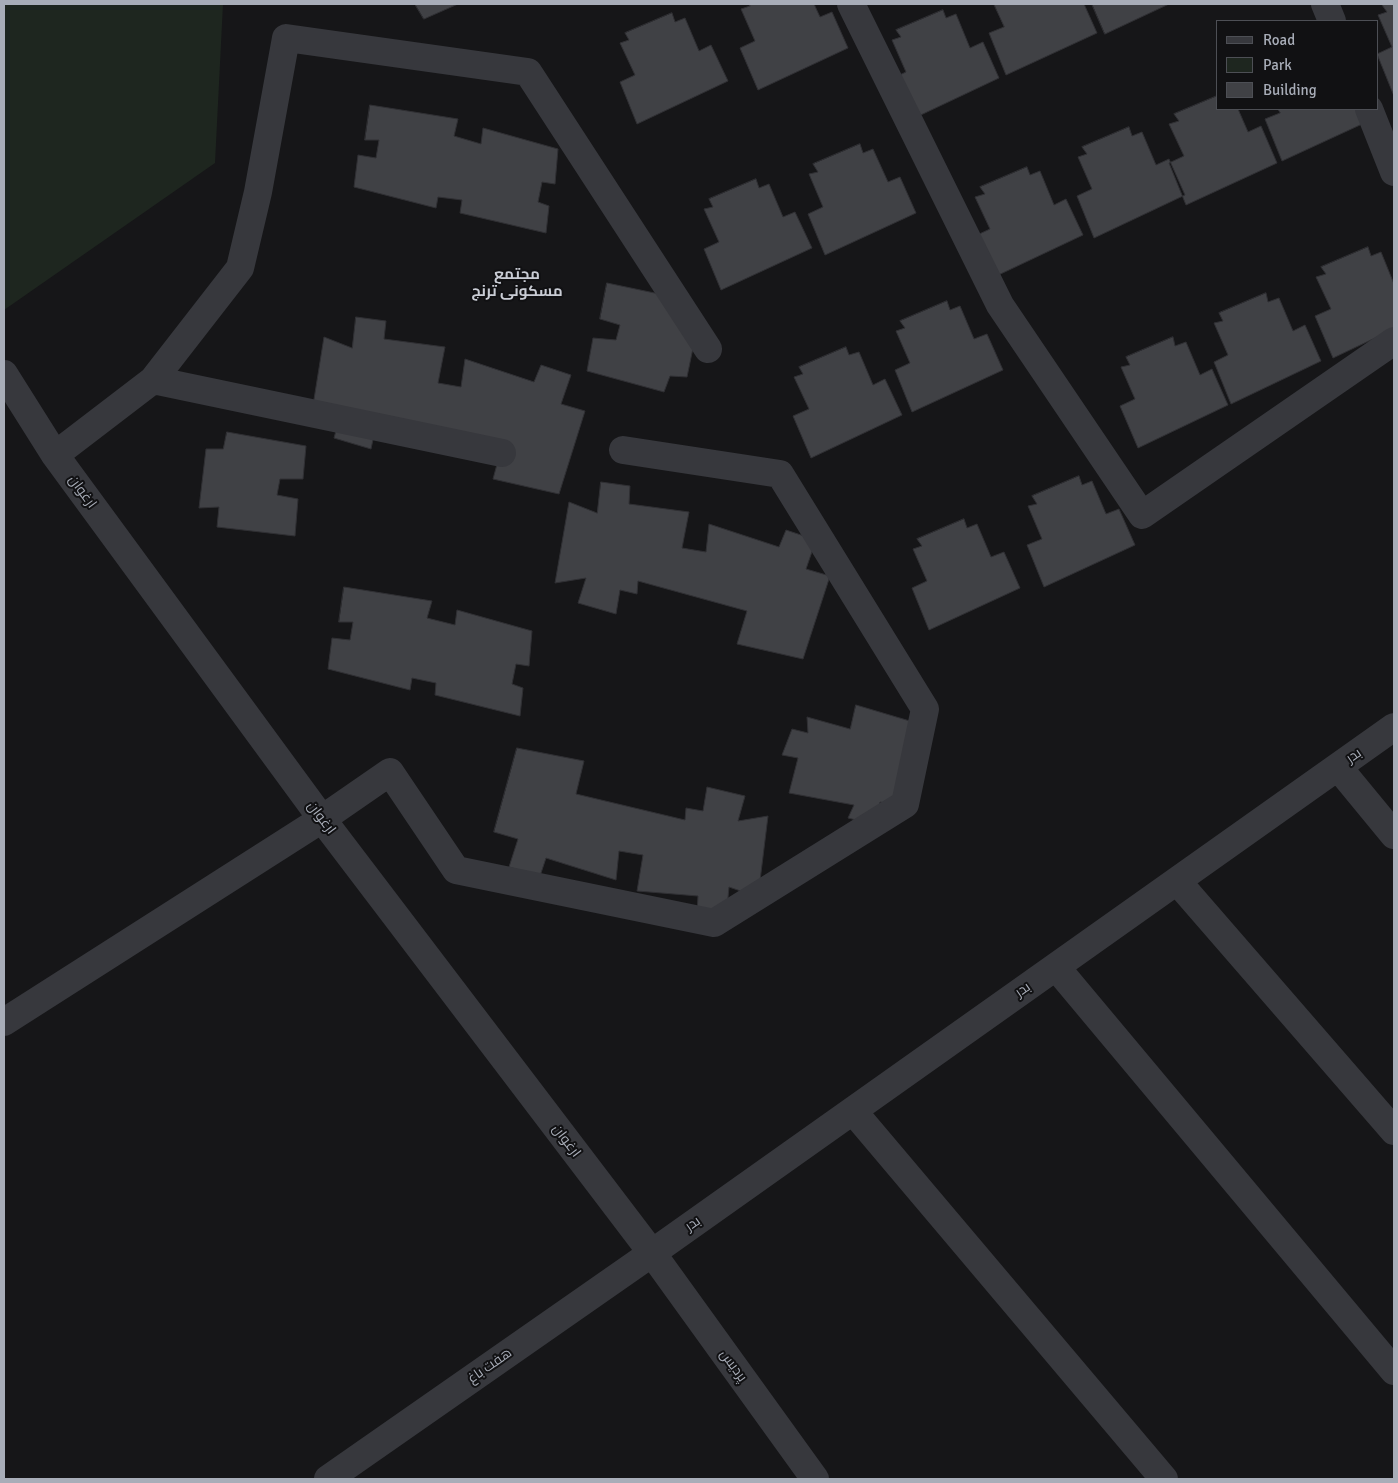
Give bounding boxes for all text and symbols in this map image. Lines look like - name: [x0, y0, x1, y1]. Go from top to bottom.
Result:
- legend: [1216, 20, 1378, 110]
- text: Road: [1263, 31, 1295, 49]
- text: Park: [1263, 56, 1292, 74]
- text: Building: [1263, 81, 1317, 99]
- district label: مجتمع مسکونی ترنج: [471, 266, 563, 301]
- street label: ارغوان: [64, 472, 100, 512]
- street label: بدر: [1343, 745, 1365, 767]
- street label: ارغوان: [303, 798, 339, 838]
- street label: بدر: [1012, 979, 1034, 1001]
- street label: ارغوان: [548, 1121, 584, 1161]
- street label: بدر: [682, 1213, 704, 1235]
- street label: هفت باغ: [465, 1345, 515, 1387]
- street label: پردیس: [716, 1347, 750, 1385]

